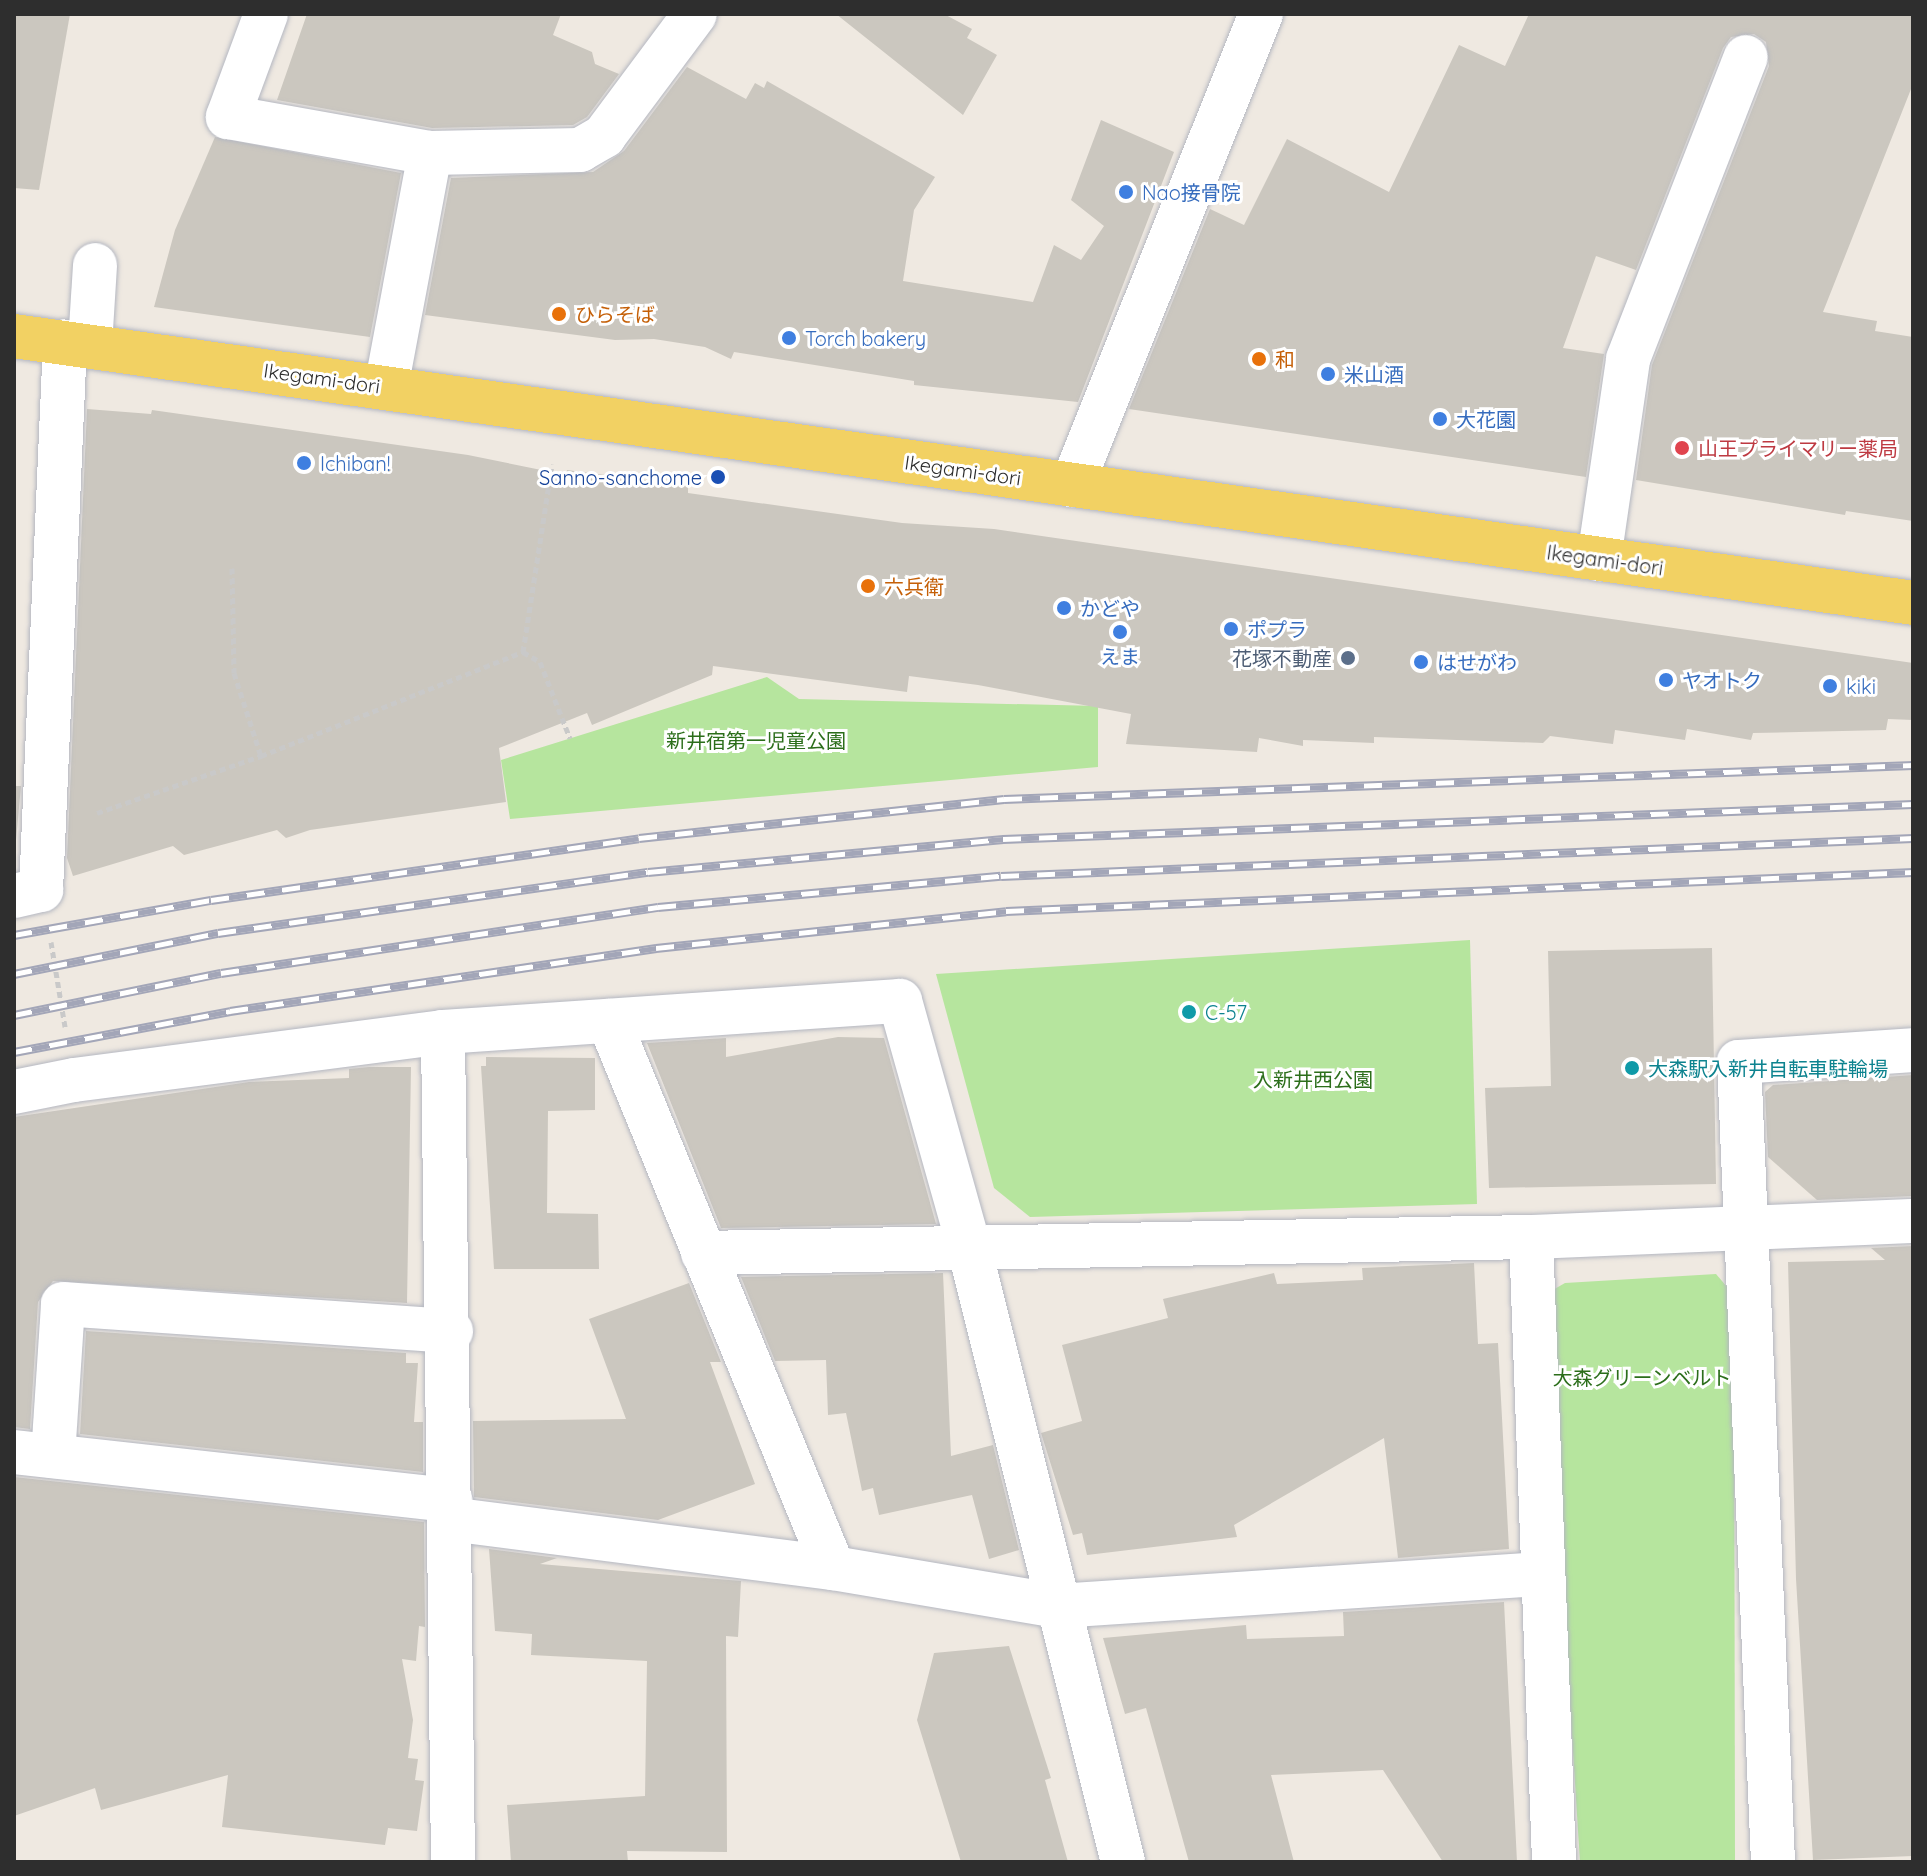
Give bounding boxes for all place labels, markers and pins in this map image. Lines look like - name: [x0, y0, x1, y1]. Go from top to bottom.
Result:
- place label: Nao接骨院: [1142, 180, 1241, 204]
- marker: Nao接骨院: [1117, 183, 1135, 201]
- place label: ひらそば: [575, 302, 655, 326]
- marker: ひらそば: [550, 305, 568, 323]
- place label: Torch bakery: [805, 326, 926, 350]
- marker: Torch bakery: [780, 329, 798, 347]
- place label: 和: [1275, 347, 1295, 371]
- marker: 和: [1250, 350, 1268, 368]
- place label: 米山酒: [1344, 362, 1404, 386]
- marker: 米山酒: [1319, 365, 1337, 383]
- place label: 大花園: [1456, 407, 1516, 431]
- marker: 大花園: [1431, 410, 1449, 428]
- place label: 山王プライマリー薬局: [1698, 436, 1898, 460]
- marker: 山王プライマリー薬局: [1673, 439, 1691, 457]
- place label: Ichiban!: [320, 451, 390, 475]
- marker: Ichiban!: [295, 454, 313, 472]
- place label: Sanno-sanchome: [539, 465, 702, 489]
- marker: Sanno-sanchome: [709, 468, 727, 486]
- place label: 六兵衛: [884, 574, 944, 598]
- marker: 六兵衛: [859, 577, 877, 595]
- place label: かどや: [1080, 596, 1140, 620]
- marker: かどや: [1055, 599, 1073, 617]
- place label: ポプラ: [1247, 617, 1307, 641]
- marker: ポプラ: [1222, 620, 1240, 638]
- marker: えま: [1111, 623, 1129, 641]
- place label: えま: [1100, 644, 1140, 668]
- place label: 花塚不動産: [1232, 646, 1332, 670]
- marker: 花塚不動産: [1339, 649, 1357, 667]
- place label: はせがわ: [1437, 650, 1517, 674]
- marker: はせがわ: [1412, 653, 1430, 671]
- place label: ヤオトク: [1682, 668, 1762, 692]
- marker: ヤオトク: [1657, 671, 1675, 689]
- place label: kiki: [1846, 674, 1876, 698]
- marker: kiki: [1821, 677, 1839, 695]
- place label: C-57: [1205, 1000, 1247, 1024]
- marker: C-57: [1180, 1003, 1198, 1021]
- place label: 大森駅入新井自転車駐輪場: [1648, 1056, 1888, 1080]
- marker: 大森駅入新井自転車駐輪場: [1623, 1059, 1641, 1077]

